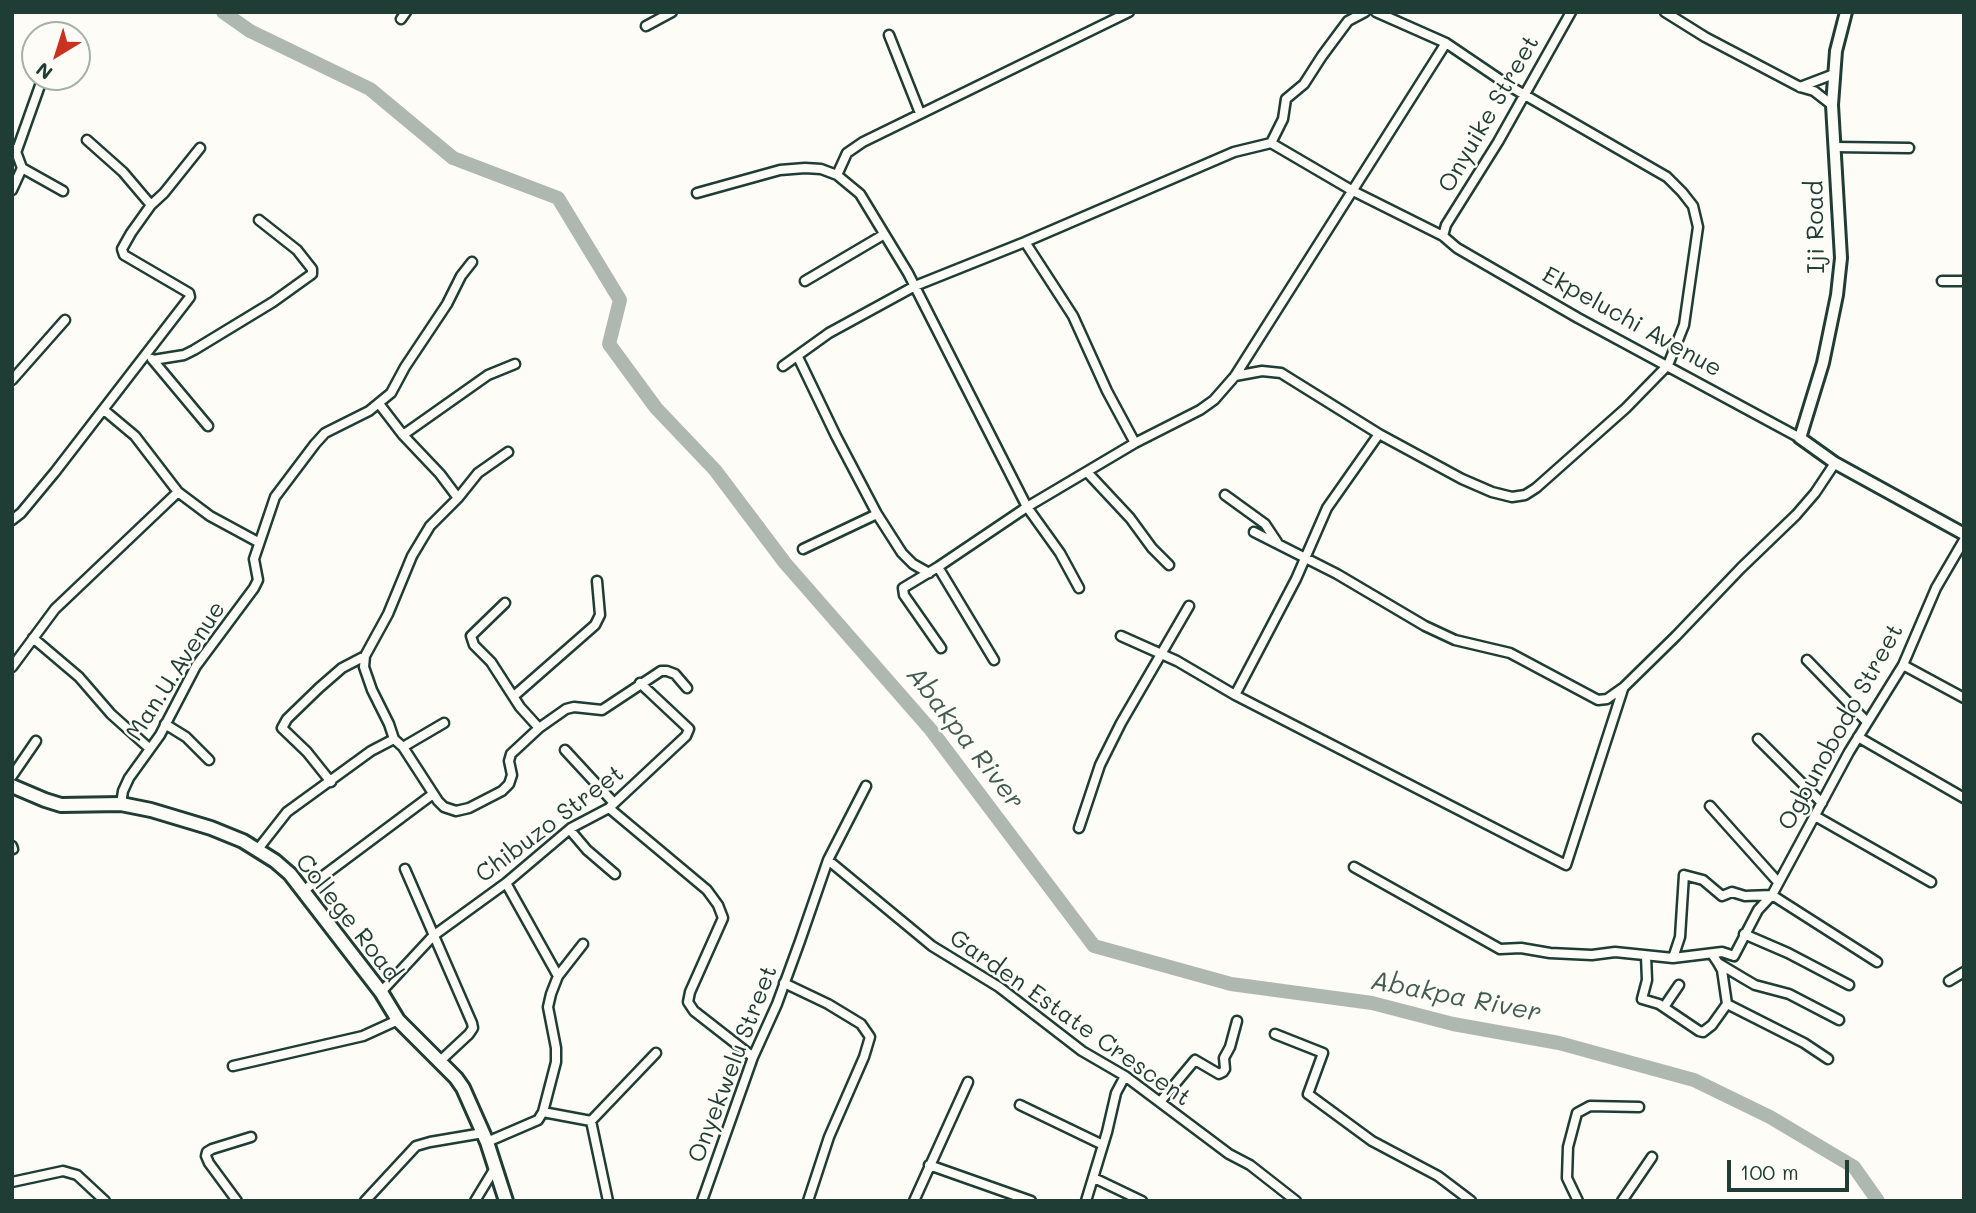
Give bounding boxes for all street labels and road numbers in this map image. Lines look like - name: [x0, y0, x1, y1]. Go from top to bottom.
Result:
- street label: Onyuike Street: [1432, 30, 1546, 198]
- street label: Iji Road: [1801, 180, 1831, 274]
- street label: Ekpeluchi Avenue: [1537, 261, 1727, 383]
- street label: Man.U.Avenue: [120, 596, 232, 746]
- street label: Ogbunobodo Street: [1772, 619, 1910, 835]
- street label: Chibuzo Street: [470, 759, 630, 889]
- street label: College Road: [289, 848, 407, 988]
- street label: Garden Estate Crescent: [944, 923, 1196, 1113]
- street label: Onyekwelu Street: [682, 961, 784, 1167]

